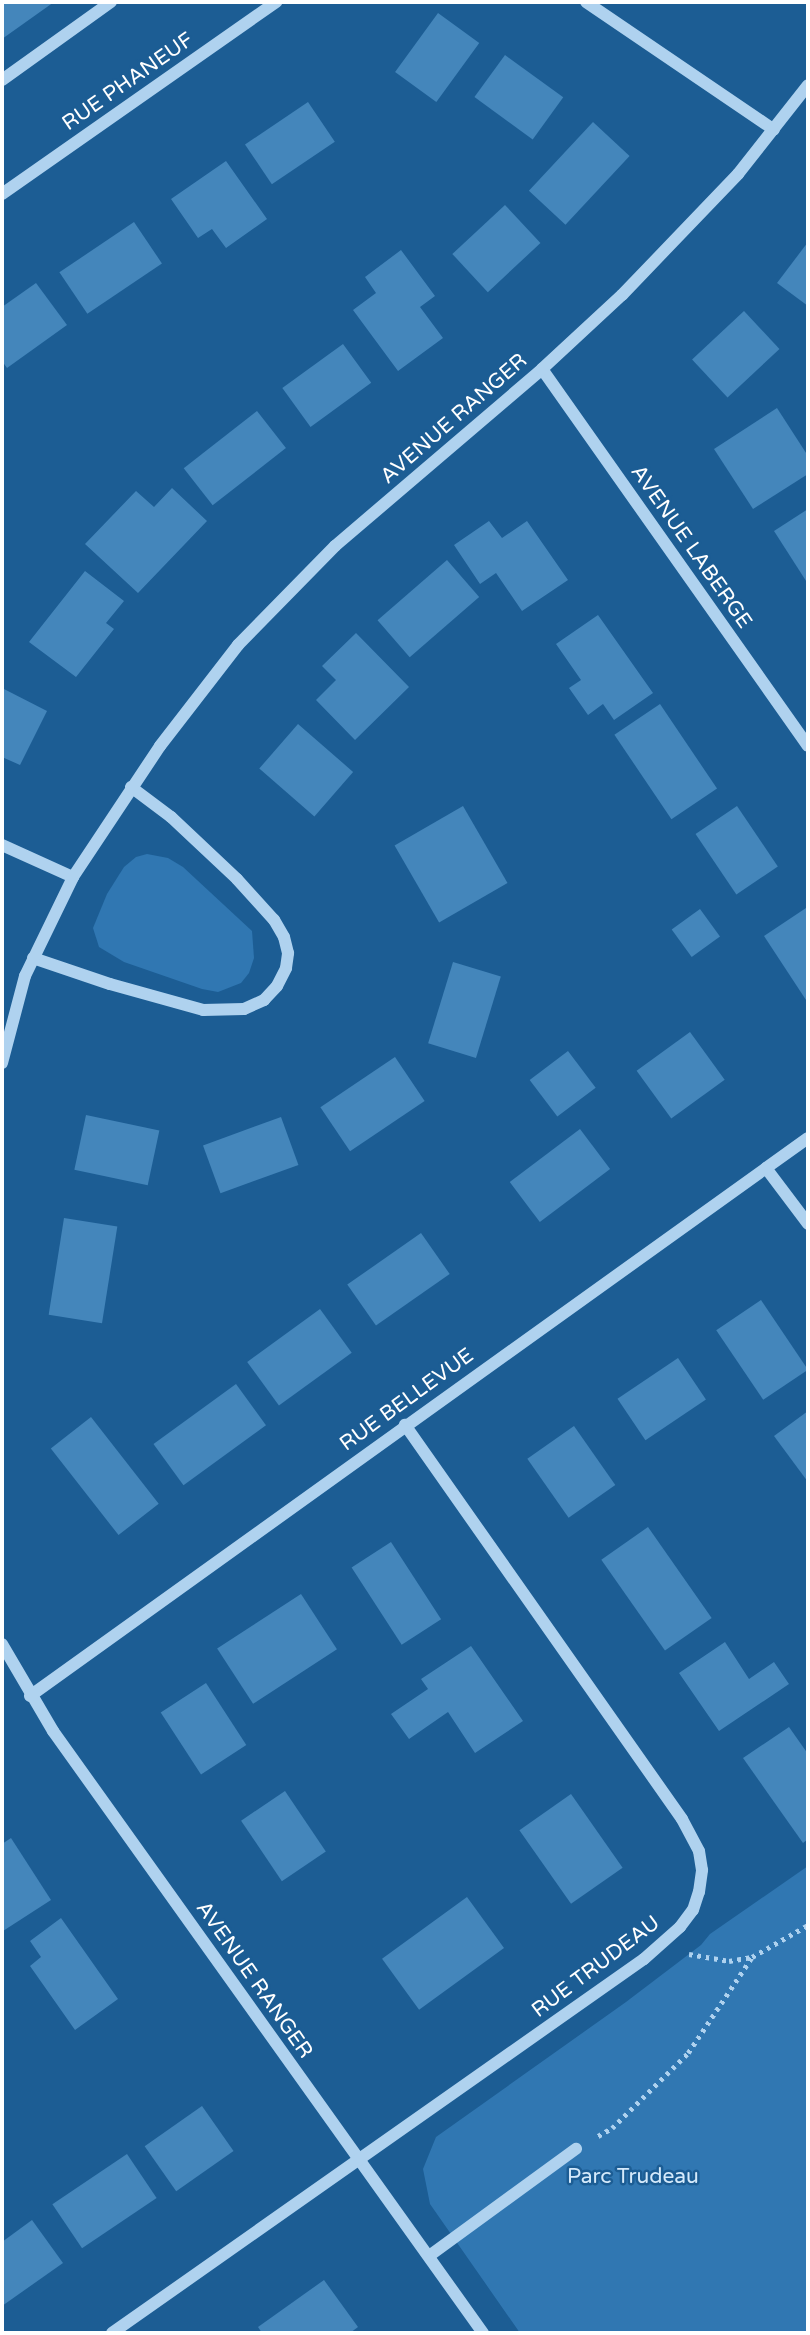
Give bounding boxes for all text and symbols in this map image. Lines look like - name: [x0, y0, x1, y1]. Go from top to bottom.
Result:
- street label: RUE PHANEUF: [58, 27, 198, 137]
- street label: AVENUE RANGER: [376, 348, 532, 490]
- street label: AVENUE LABERGE: [625, 460, 757, 634]
- street label: RUE BELLEVUE: [335, 1343, 479, 1457]
- street label: AVENUE RANGER: [190, 1897, 318, 2063]
- street label: RUE TRUDEAU: [527, 1911, 665, 2023]
- park label: Parc Trudeau: [567, 2164, 699, 2190]

